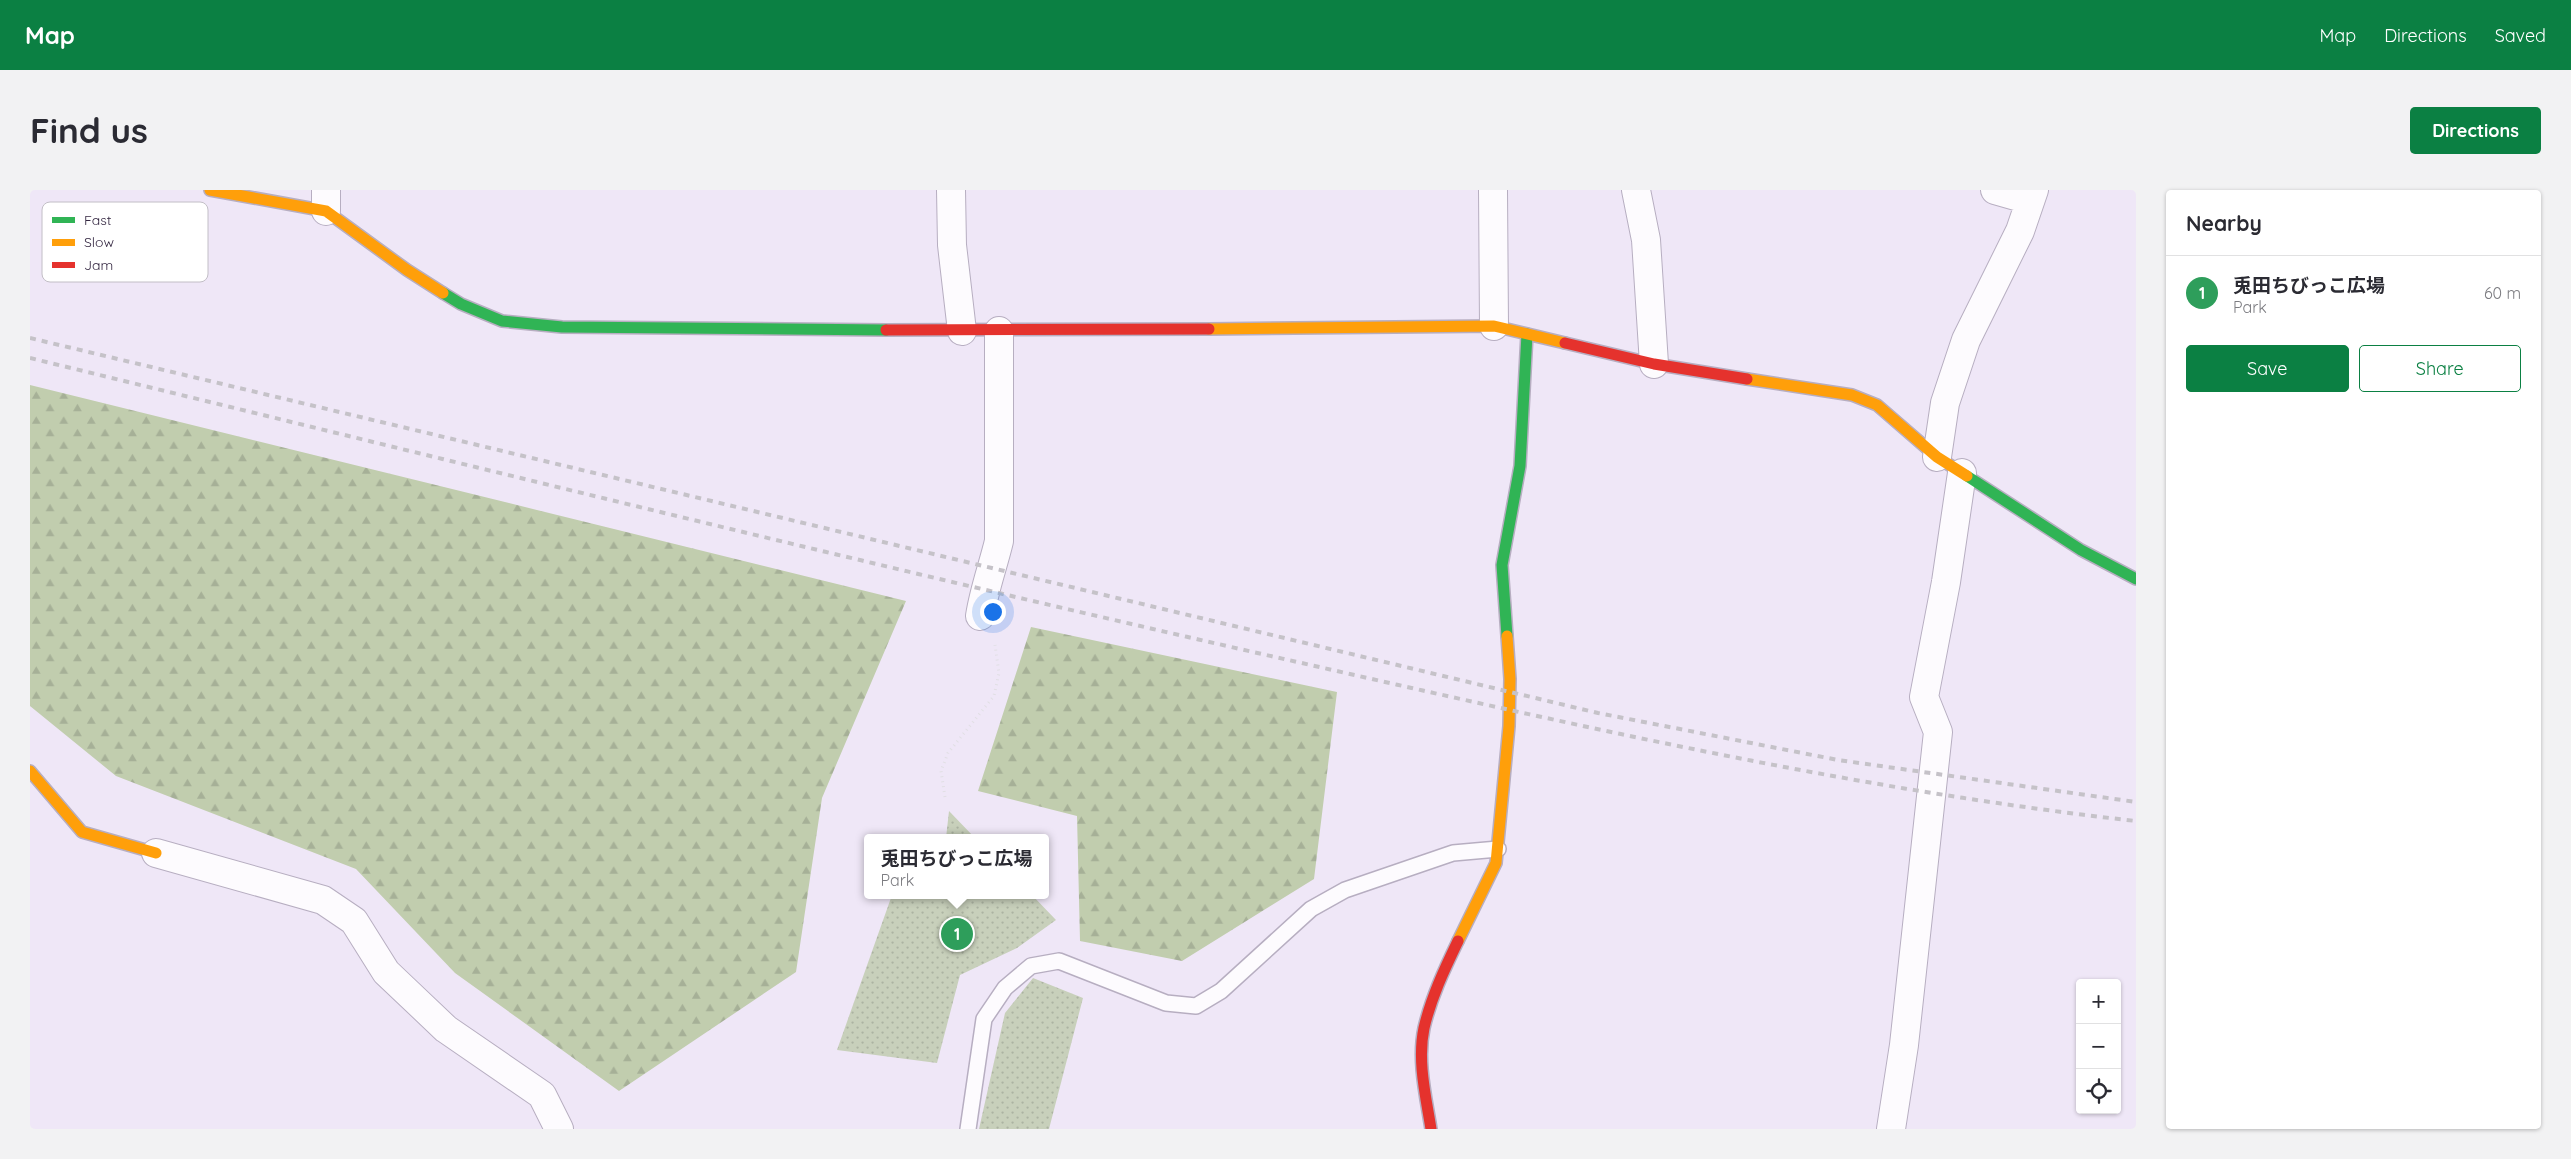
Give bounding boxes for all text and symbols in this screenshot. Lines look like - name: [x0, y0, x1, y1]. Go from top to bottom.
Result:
- text: Map: [25, 20, 75, 50]
- text: Map: [2319, 24, 2356, 47]
- text: Directions: [2384, 24, 2467, 47]
- text: Saved: [2495, 24, 2546, 47]
- button: Directions: [2410, 107, 2541, 154]
- text: Find us: [30, 108, 148, 152]
- legend: [42, 202, 208, 282]
- text: Nearby: [2186, 210, 2262, 236]
- text: Fast: [84, 211, 112, 229]
- text: Slow: [84, 233, 114, 251]
- text: Jam: [84, 256, 113, 274]
- text: 兎田ちびっこ広場: [2233, 273, 2385, 297]
- text: 1: [2199, 283, 2205, 303]
- text: 60 m: [2484, 283, 2521, 303]
- text: Park: [2233, 297, 2267, 317]
- button: Save: [2186, 345, 2349, 392]
- button: Share: [2359, 345, 2521, 392]
- your location: [980, 599, 1006, 625]
- popup: [864, 834, 1049, 899]
- text: 兎田ちびっこ広場: [880, 846, 1033, 870]
- text: Park: [880, 870, 914, 890]
- pin: 1: [941, 915, 973, 953]
- map controls: [2076, 979, 2121, 1114]
- button: +: [2076, 979, 2121, 1024]
- button: −: [2076, 1024, 2121, 1069]
- button: locate: [2076, 1069, 2121, 1114]

